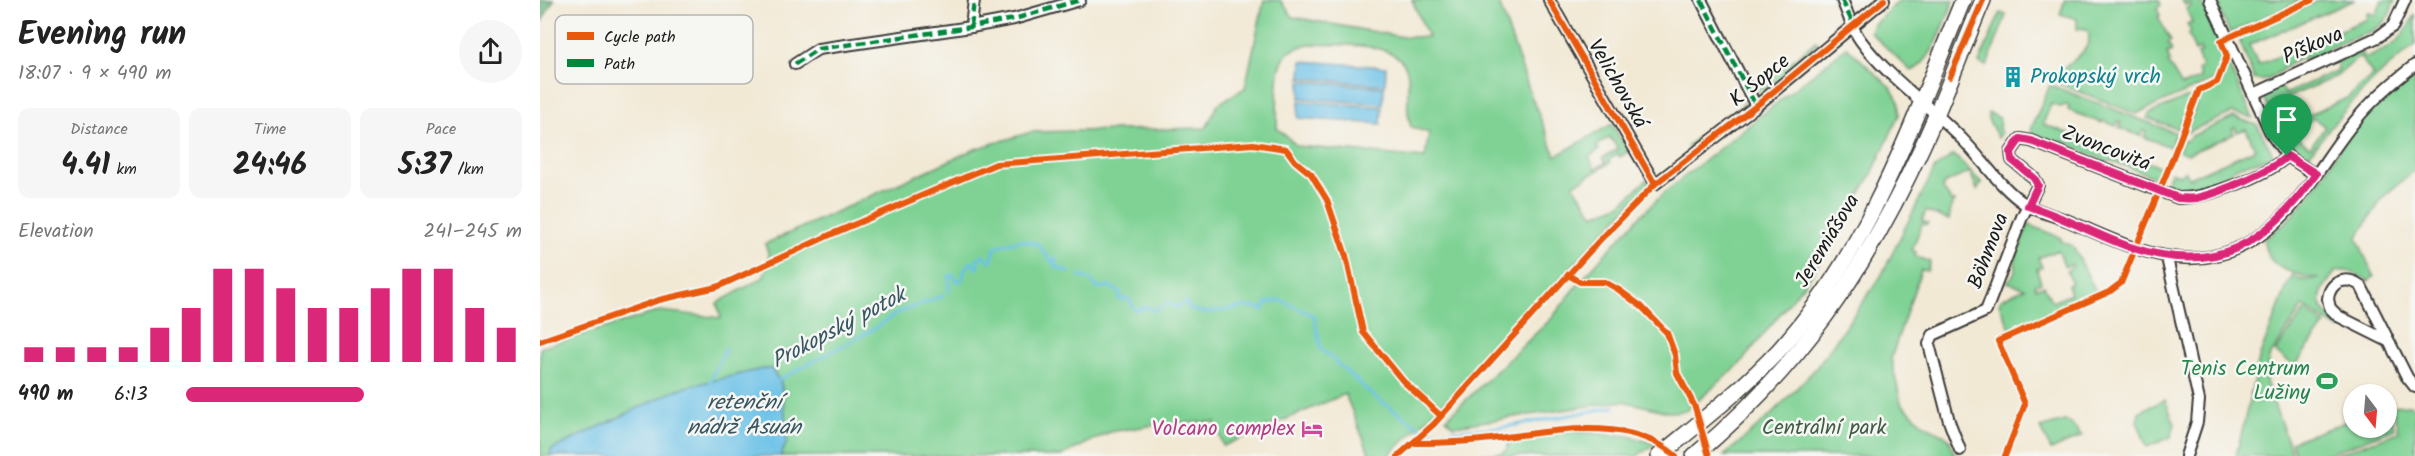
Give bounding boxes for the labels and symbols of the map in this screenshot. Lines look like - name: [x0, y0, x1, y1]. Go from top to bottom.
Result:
- legend: [555, 15, 753, 84]
- street label: Píškova: [2277, 18, 2349, 74]
- text: Cycle path: [604, 25, 676, 50]
- street label: Velichovská: [1578, 33, 1657, 137]
- street label: K Sopce: [1722, 46, 1798, 116]
- text: Path: [604, 52, 635, 77]
- place label: Prokopský vrch: [2030, 61, 2161, 94]
- building icon: Prokopský vrch: [2001, 65, 2025, 89]
- pin: [2261, 94, 2312, 156]
- street label: Zvoncovitá: [2057, 117, 2157, 182]
- street label: Jeremiášova: [1787, 188, 1869, 294]
- street label: Böhmova: [1959, 208, 2019, 294]
- water label: Prokopský potok: [765, 277, 916, 379]
- place label: Tenis Centrum Lužiny: [2181, 353, 2310, 410]
- sports icon: Tenis Centrum Lužiny: [2315, 369, 2339, 393]
- north arrow: [2343, 384, 2397, 438]
- water label: retenční nádrž Asuán: [687, 386, 803, 446]
- park label: Centrální park: [1762, 412, 1886, 445]
- place label: Volcano complex: [1152, 413, 1296, 446]
- hotel icon: Volcano complex: [1300, 417, 1324, 441]

